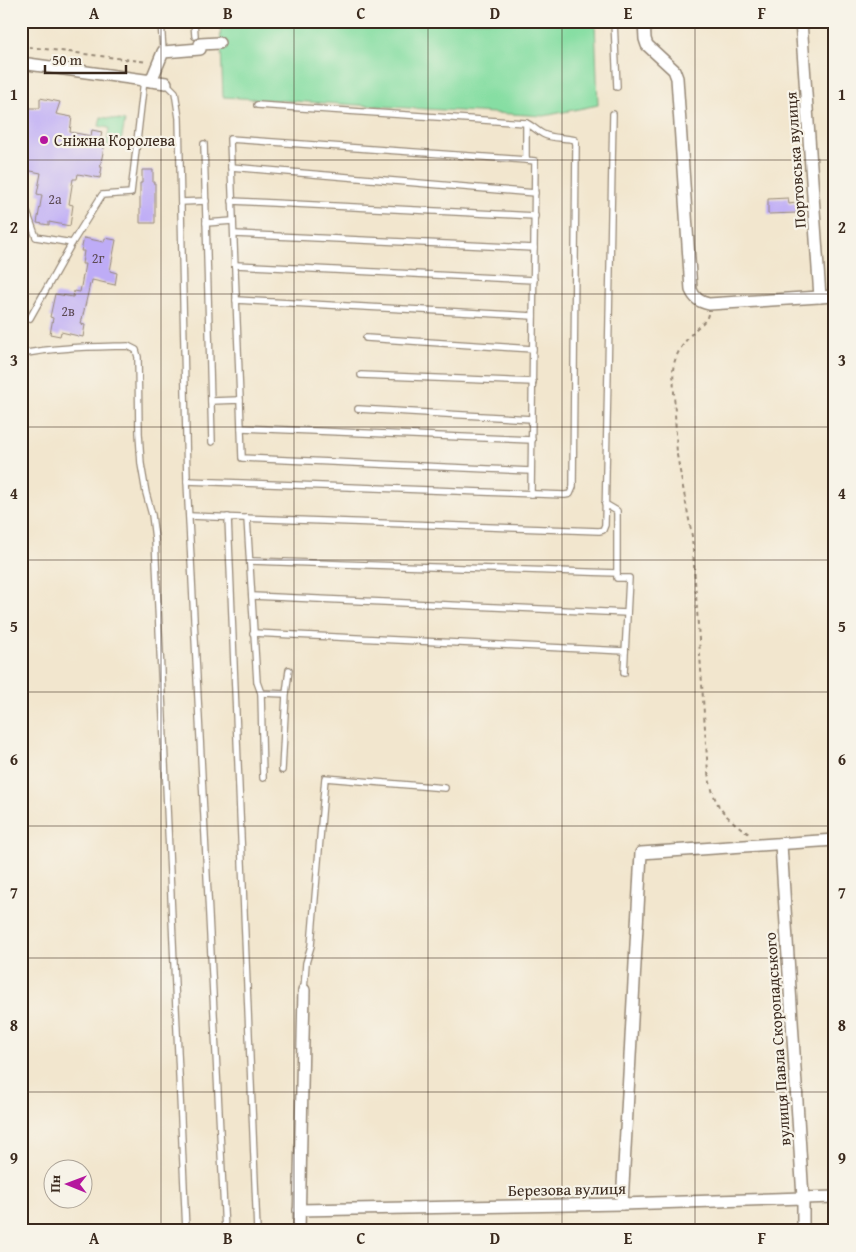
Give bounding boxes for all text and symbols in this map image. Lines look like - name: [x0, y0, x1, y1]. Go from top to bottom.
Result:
- text: A: [89, 1, 100, 25]
- text: B: [223, 1, 233, 25]
- text: C: [356, 1, 366, 25]
- text: D: [490, 1, 500, 25]
- text: E: [624, 1, 633, 25]
- text: F: [758, 1, 766, 25]
- scale bar: [45, 42, 126, 74]
- text: 50 m: [52, 49, 83, 70]
- text: 1: [10, 82, 18, 106]
- text: 1: [838, 82, 846, 106]
- street label: Портовська вулиця: [778, 91, 812, 229]
- place label: Сніжна Королева: [54, 128, 176, 152]
- marker: Сніжна Королева: [38, 134, 50, 146]
- house number: 2а: [48, 189, 62, 209]
- text: 2: [10, 215, 18, 239]
- text: 2: [838, 215, 846, 239]
- house number: 2г: [92, 248, 104, 268]
- house number: 2в: [61, 301, 75, 321]
- text: 3: [10, 348, 18, 372]
- text: 3: [838, 348, 846, 372]
- text: 4: [10, 481, 18, 505]
- text: 4: [838, 481, 846, 505]
- text: 5: [10, 614, 18, 638]
- text: 5: [838, 614, 846, 638]
- text: 6: [10, 747, 18, 771]
- text: 6: [838, 747, 846, 771]
- text: 7: [10, 880, 18, 904]
- text: 7: [838, 880, 846, 904]
- street label: вулиця Павла Скоропадського: [758, 931, 796, 1147]
- text: 8: [10, 1013, 18, 1037]
- text: 8: [838, 1013, 846, 1037]
- text: 9: [10, 1146, 18, 1170]
- text: 9: [838, 1146, 846, 1170]
- north arrow: [42, 1160, 92, 1210]
- text: Пн: [45, 1174, 65, 1193]
- street label: Березова вулиця: [508, 1176, 626, 1202]
- text: A: [89, 1226, 100, 1250]
- text: B: [223, 1226, 233, 1250]
- text: C: [356, 1226, 366, 1250]
- text: D: [490, 1226, 500, 1250]
- text: E: [624, 1226, 633, 1250]
- text: F: [758, 1226, 766, 1250]

